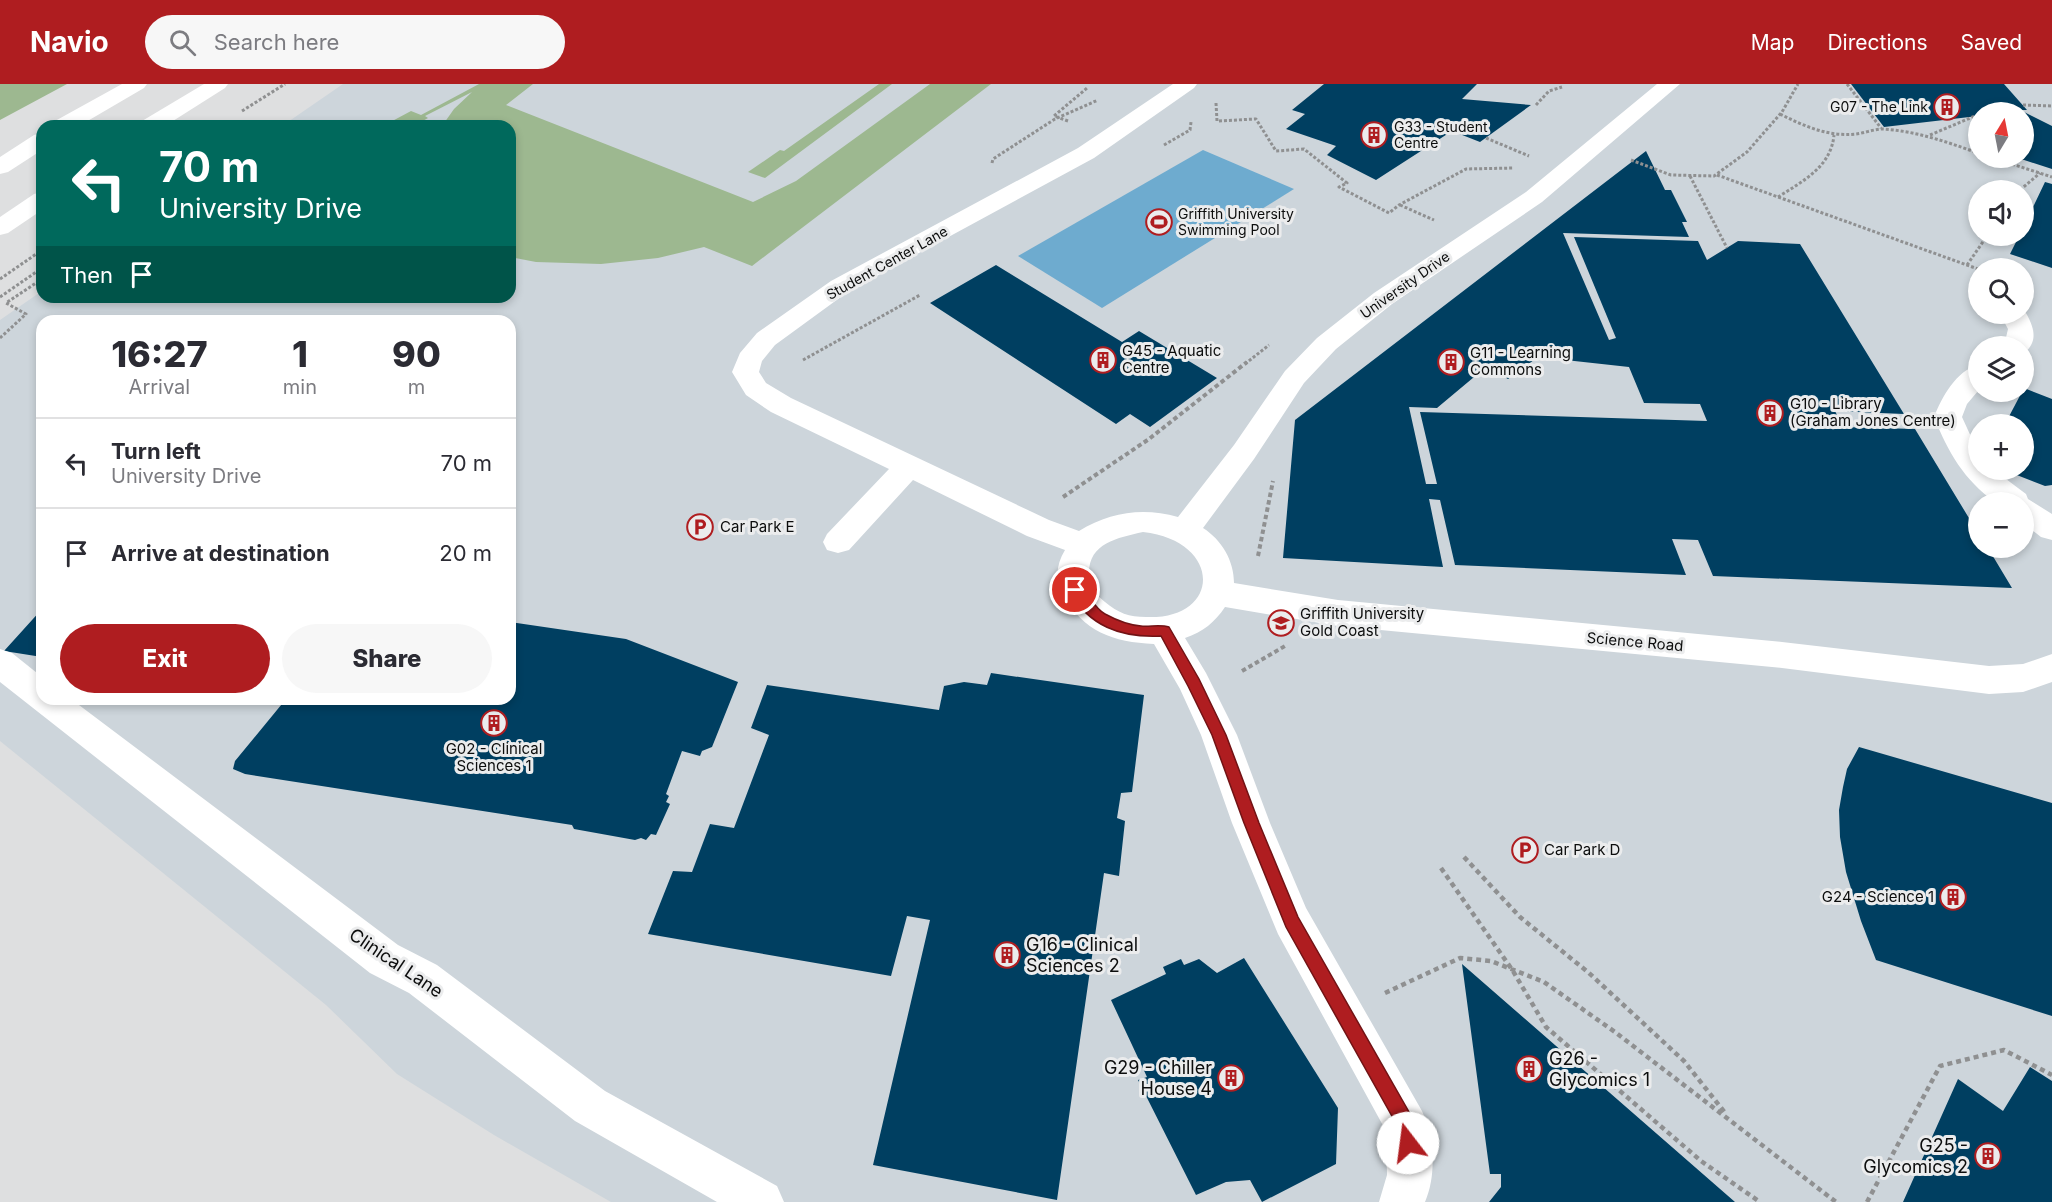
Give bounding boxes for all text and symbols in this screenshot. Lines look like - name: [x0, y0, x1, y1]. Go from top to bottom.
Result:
- search box: [145, 15, 565, 69]
- text: Navio: [30, 25, 109, 59]
- icon: search: [166, 26, 199, 59]
- text: Search here: [214, 29, 339, 55]
- text: Map: [1751, 30, 1794, 55]
- text: Directions: [1827, 30, 1928, 55]
- text: Saved: [1961, 30, 2022, 55]
- building icon: G07 - The Link: [1932, 92, 1962, 122]
- place label: G07 - The Link: [1830, 98, 1928, 115]
- north arrow: [1968, 102, 2034, 168]
- map controls: [1968, 102, 2034, 558]
- place label: G33 - Student Centre: [1394, 118, 1488, 151]
- building icon: G33 - Student Centre: [1359, 120, 1389, 150]
- text: 70 m: [159, 141, 259, 192]
- icon: left: [60, 144, 138, 222]
- button: sound: [1968, 180, 2034, 246]
- text: University Drive: [159, 192, 362, 225]
- place label: Griffith University Swimming Pool: [1178, 205, 1294, 238]
- sports icon: Griffith University Swimming Pool: [1144, 207, 1174, 237]
- street label: Student Center Lane: [823, 222, 950, 303]
- street label: University Drive: [1357, 247, 1453, 322]
- icon: arrive: [125, 258, 158, 291]
- button: search: [1968, 258, 2034, 324]
- text: Then: [60, 262, 113, 288]
- text: 16:27: [111, 332, 208, 376]
- text: 1: [292, 332, 308, 376]
- text: 90: [392, 332, 441, 376]
- button: layers: [1968, 336, 2034, 402]
- place label: G45 - Aquatic Centre: [1122, 341, 1221, 377]
- place label: G11 - Learning Commons: [1470, 343, 1571, 379]
- building icon: G45 - Aquatic Centre: [1088, 345, 1118, 375]
- building icon: G11 - Learning Commons: [1436, 347, 1466, 377]
- text: Arrival: [129, 375, 190, 399]
- text: min: [283, 375, 317, 399]
- text: m: [408, 375, 425, 399]
- place label: G10 - Library (Graham Jones Centre): [1790, 394, 1956, 430]
- building icon: G10 - Library (Graham Jones Centre): [1755, 398, 1785, 428]
- button: +: [1968, 414, 2034, 480]
- text: Turn left: [111, 438, 201, 464]
- icon: left: [60, 447, 93, 480]
- text: 70 m: [441, 450, 492, 476]
- text: University Drive: [111, 464, 261, 488]
- button: −: [1968, 492, 2034, 558]
- parking icon: Car Park E: [685, 512, 715, 542]
- place label: Car Park E: [720, 517, 795, 536]
- icon: arrive: [60, 537, 93, 570]
- text: Arrive at destination: [111, 540, 330, 566]
- text: 20 m: [439, 540, 492, 566]
- pin: [1049, 564, 1100, 615]
- icon: arrive: [1058, 573, 1091, 606]
- place label: Griffith University Gold Coast: [1300, 604, 1425, 640]
- school or university icon: Griffith University Gold Coast: [1266, 608, 1296, 638]
- button: Exit: [60, 624, 270, 693]
- button: Share: [282, 624, 492, 693]
- street label: Science Road: [1586, 628, 1684, 655]
- building icon: G02 - Clinical Sciences 1: [479, 708, 509, 738]
- place label: G02 - Clinical Sciences 1: [446, 739, 542, 775]
- parking icon: Car Park D: [1510, 835, 1540, 865]
- place label: Car Park D: [1544, 840, 1620, 859]
- building icon: G24 - Science 1: [1938, 882, 1968, 912]
- place label: G24 - Science 1: [1822, 887, 1934, 906]
- street label: Clinical Lane: [346, 924, 447, 1002]
- place label: G16 - Clinical Sciences 2: [1026, 934, 1138, 976]
- building icon: G16 - Clinical Sciences 2: [992, 940, 1022, 970]
- place label: G26 - Glycomics 1: [1549, 1048, 1650, 1090]
- building icon: G26 - Glycomics 1: [1514, 1054, 1544, 1084]
- place label: G29 - Chiller House 4: [1104, 1057, 1212, 1099]
- building icon: G29 - Chiller House 4: [1216, 1063, 1246, 1093]
- position arrow: [1376, 1111, 1440, 1175]
- place label: G25 - Glycomics 2: [1863, 1135, 1968, 1177]
- building icon: G25 - Glycomics 2: [1973, 1141, 2003, 1171]

